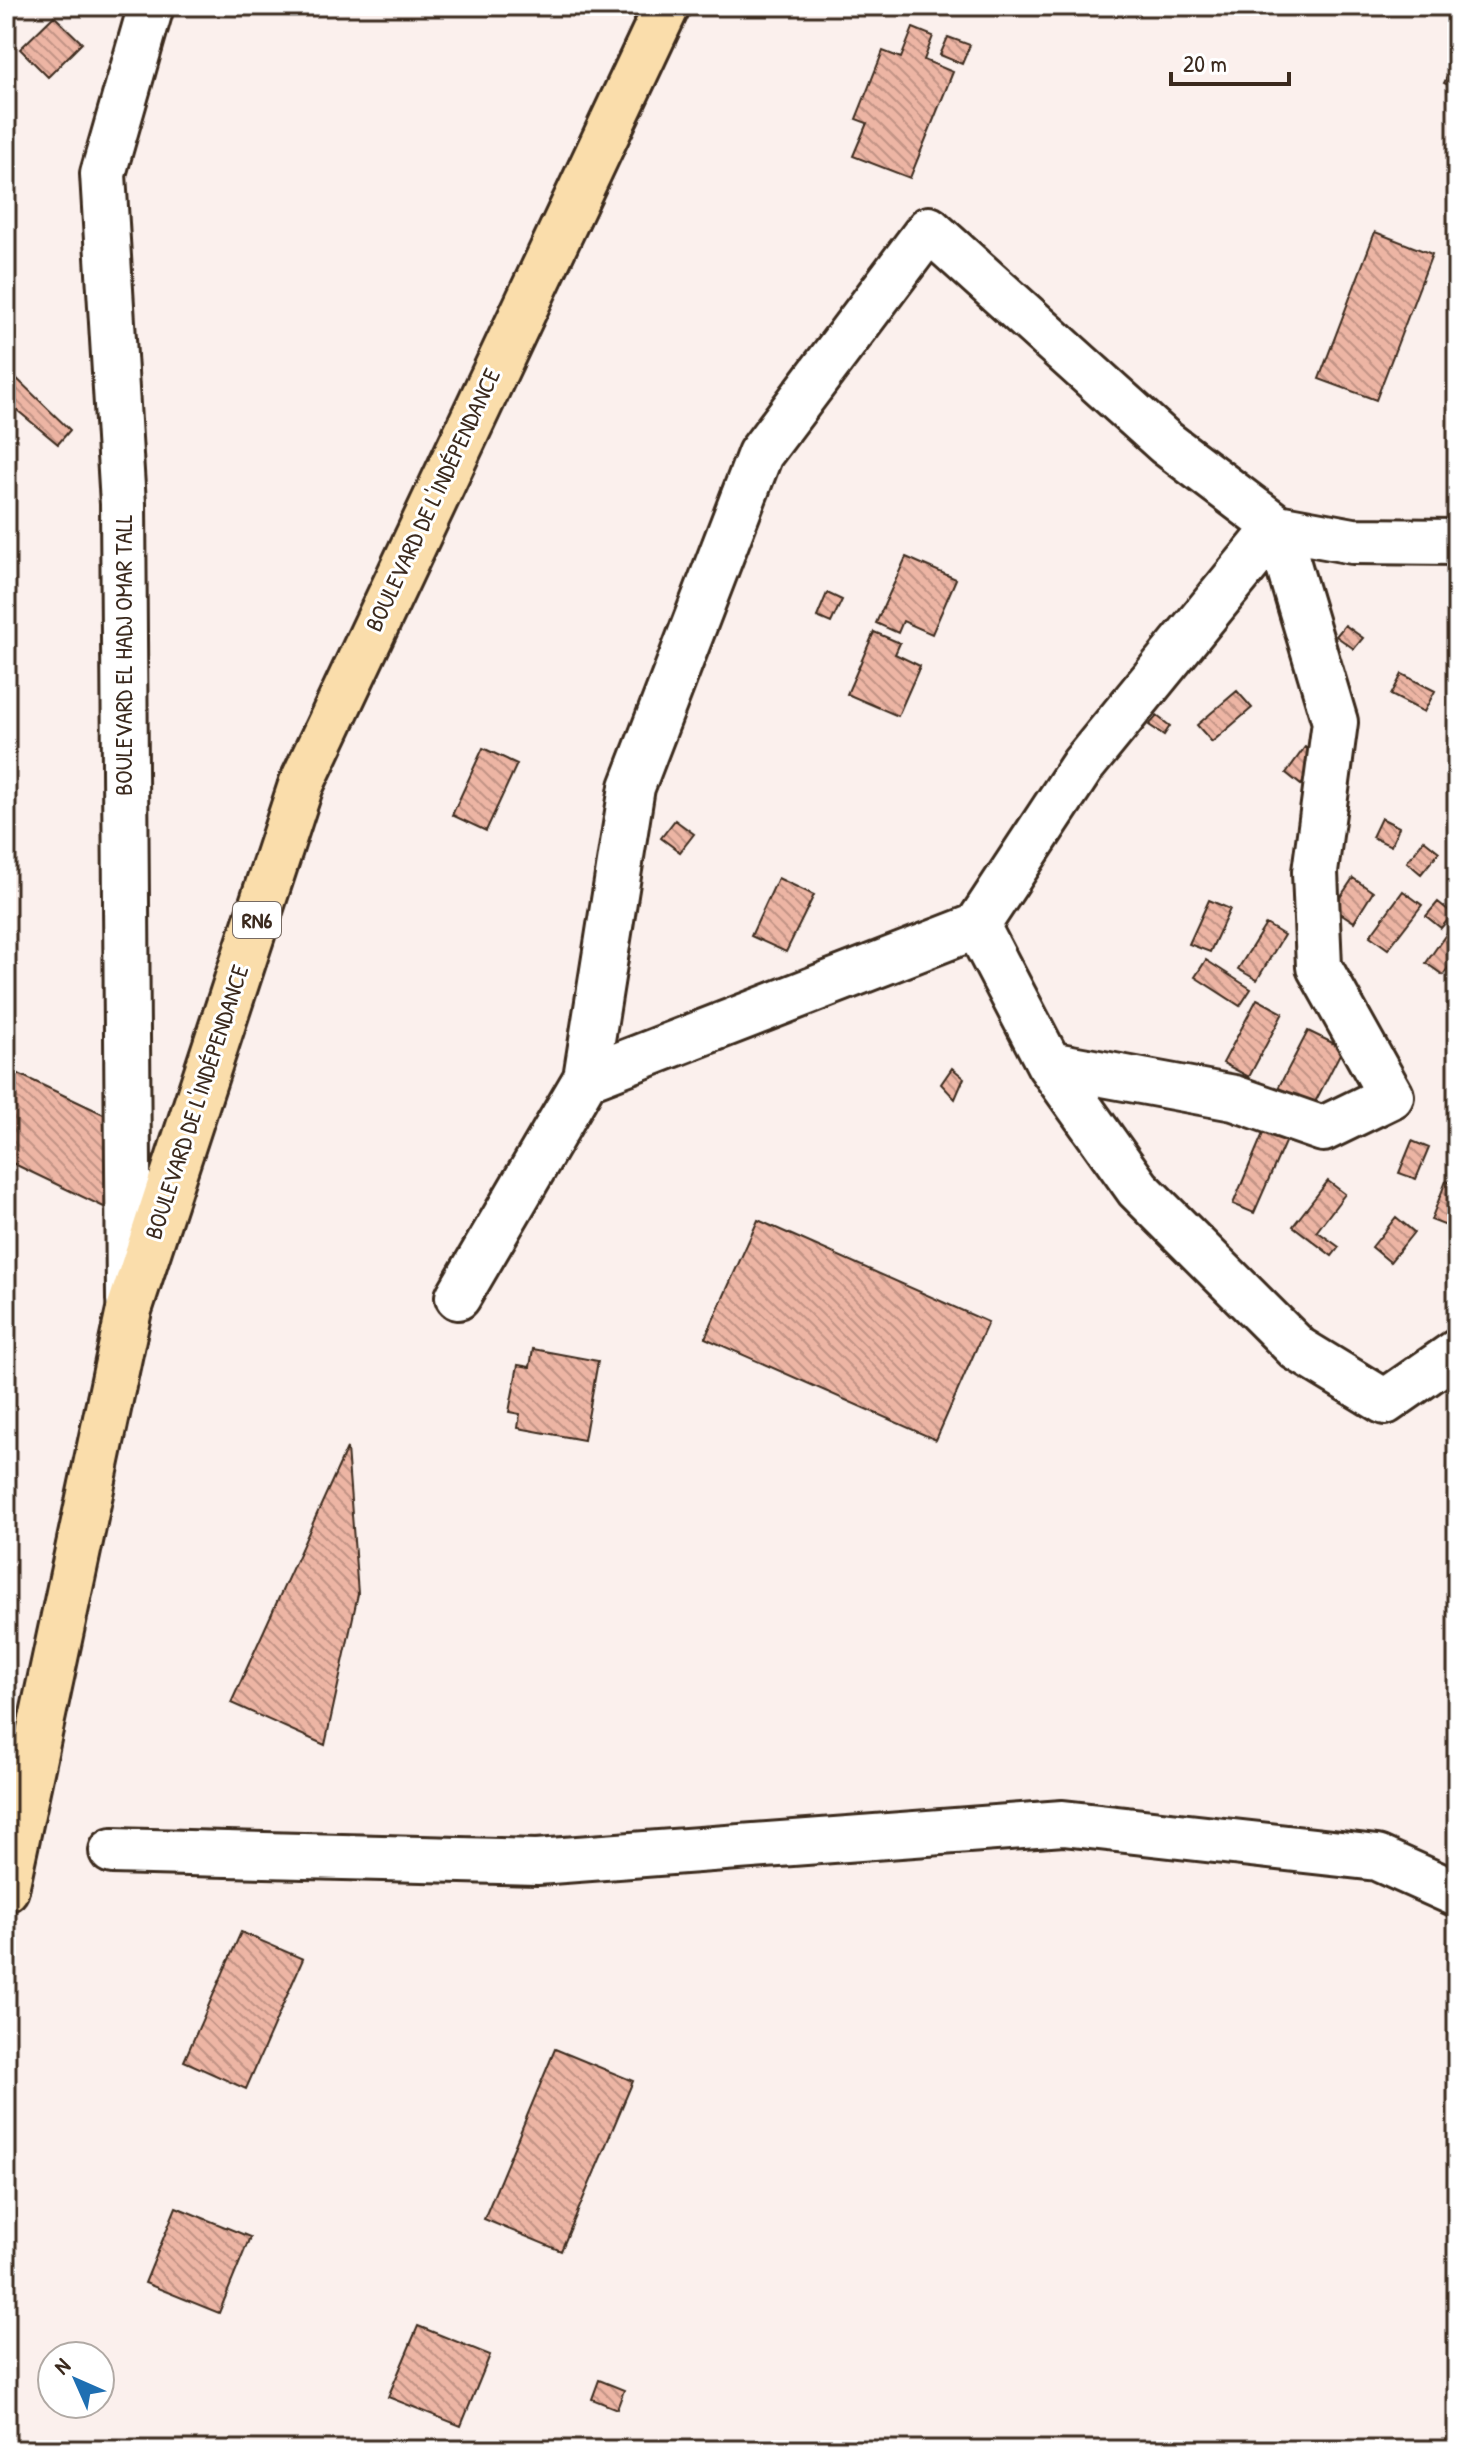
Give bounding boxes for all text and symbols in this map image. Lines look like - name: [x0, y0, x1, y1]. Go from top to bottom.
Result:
- scale bar: [1171, 36, 1289, 86]
- text: 20 m: [1183, 47, 1227, 79]
- street label: BOULEVARD DE L'INDÉPENDANCE: [357, 363, 507, 636]
- street label: BOULEVARD EL HADJ OMAR TALL: [107, 514, 139, 796]
- road number: RN6: [233, 902, 281, 938]
- street label: BOULEVARD DE L'INDÉPENDANCE: [137, 960, 256, 1243]
- north arrow: [36, 2340, 116, 2420]
- text: N: [47, 2351, 77, 2381]

